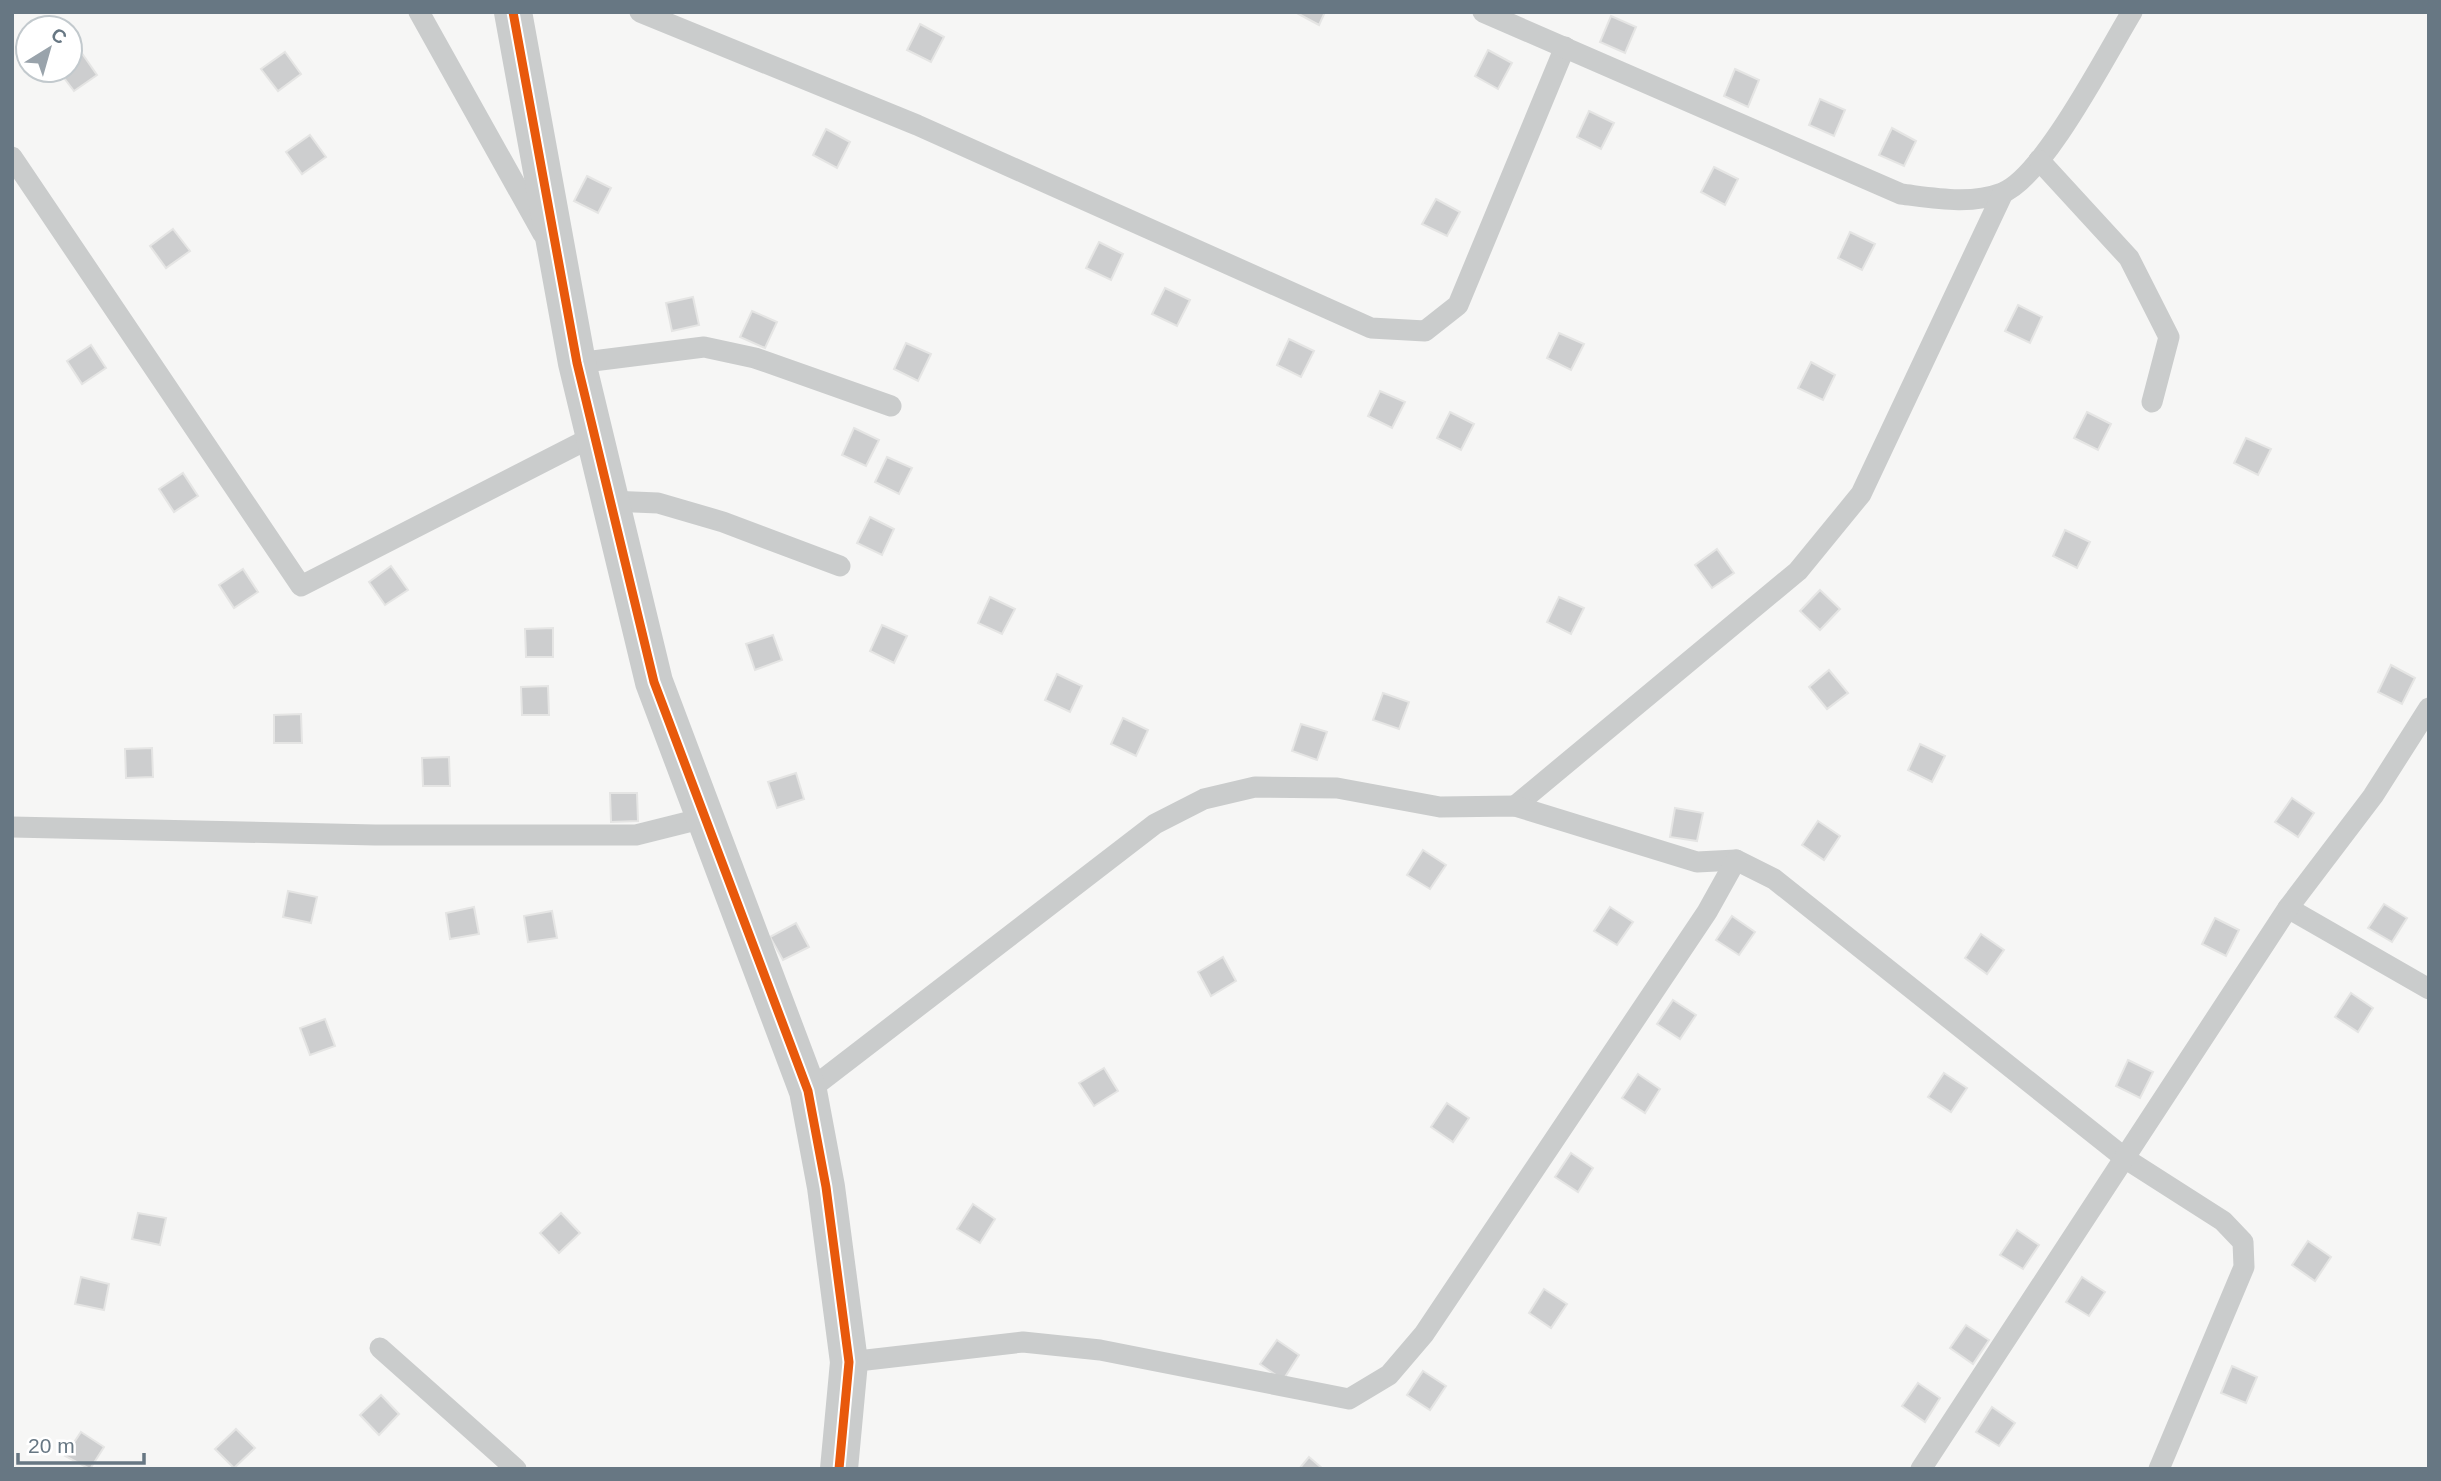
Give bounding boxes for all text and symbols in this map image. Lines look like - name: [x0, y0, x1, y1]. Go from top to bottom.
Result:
- north arrow: [14, 14, 84, 84]
- text: С: [47, 23, 71, 49]
- scale bar: [18, 1422, 144, 1466]
- text: 20 m: [28, 1434, 75, 1457]

